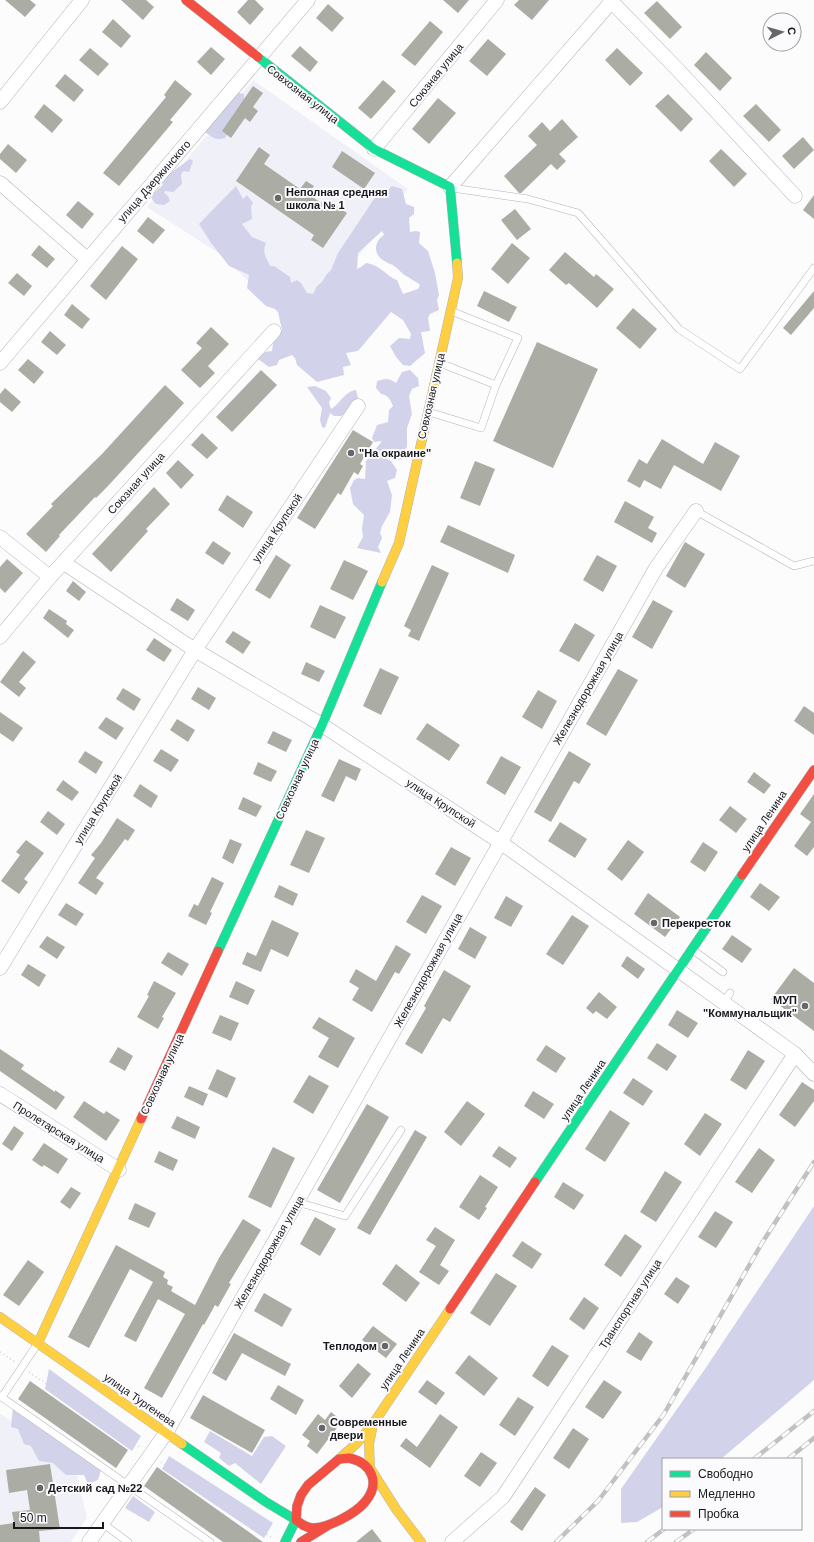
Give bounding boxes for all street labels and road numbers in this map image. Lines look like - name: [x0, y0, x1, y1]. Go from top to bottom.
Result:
- street label: Союзная улица: [407, 40, 466, 109]
- street label: Совхозная улица: [265, 62, 342, 126]
- street label: улица Дзержинского: [115, 138, 193, 224]
- street label: Совхозная улица: [415, 351, 447, 440]
- street label: Союзная улица: [105, 449, 167, 516]
- street label: улица Крупской: [250, 492, 304, 564]
- street label: Железнодорожная улица: [551, 629, 626, 747]
- street label: Совхозная улица: [273, 736, 321, 821]
- street label: улица Крупской: [72, 772, 124, 846]
- street label: улица Крупской: [404, 776, 478, 830]
- street label: улица Ленина: [739, 787, 789, 854]
- street label: Железнодорожная улица: [392, 910, 465, 1029]
- street label: Совхозная улица: [138, 1031, 186, 1116]
- street label: улица Ленина: [558, 1056, 608, 1123]
- street label: Пролетарская улица: [11, 1099, 108, 1165]
- street label: Железнодорожная улица: [232, 1193, 307, 1311]
- street label: Транспортная улица: [597, 1256, 664, 1351]
- street label: улица Ленина: [377, 1325, 427, 1392]
- street label: улица Тургенева: [102, 1371, 179, 1430]

